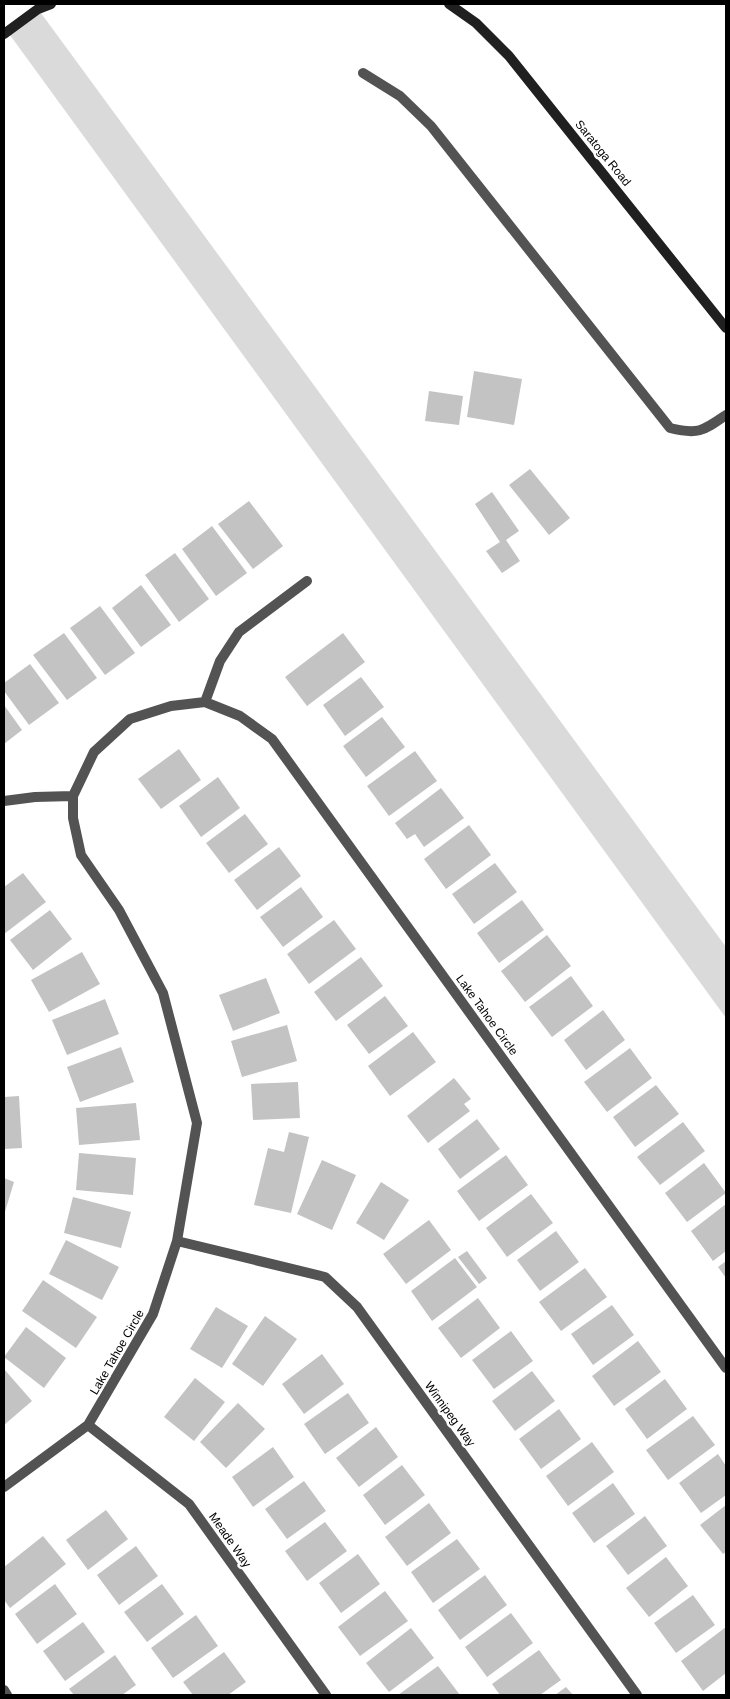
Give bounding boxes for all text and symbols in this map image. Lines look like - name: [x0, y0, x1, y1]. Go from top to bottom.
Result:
- street label: Saratoga Road: [572, 117, 634, 189]
- street label: Lake Tahoe Circle: [453, 972, 521, 1058]
- street label: Lake Tahoe Circle: [87, 1307, 147, 1397]
- street label: Winnipeg Way: [422, 1379, 478, 1449]
- street label: Meade Way: [206, 1510, 254, 1570]

